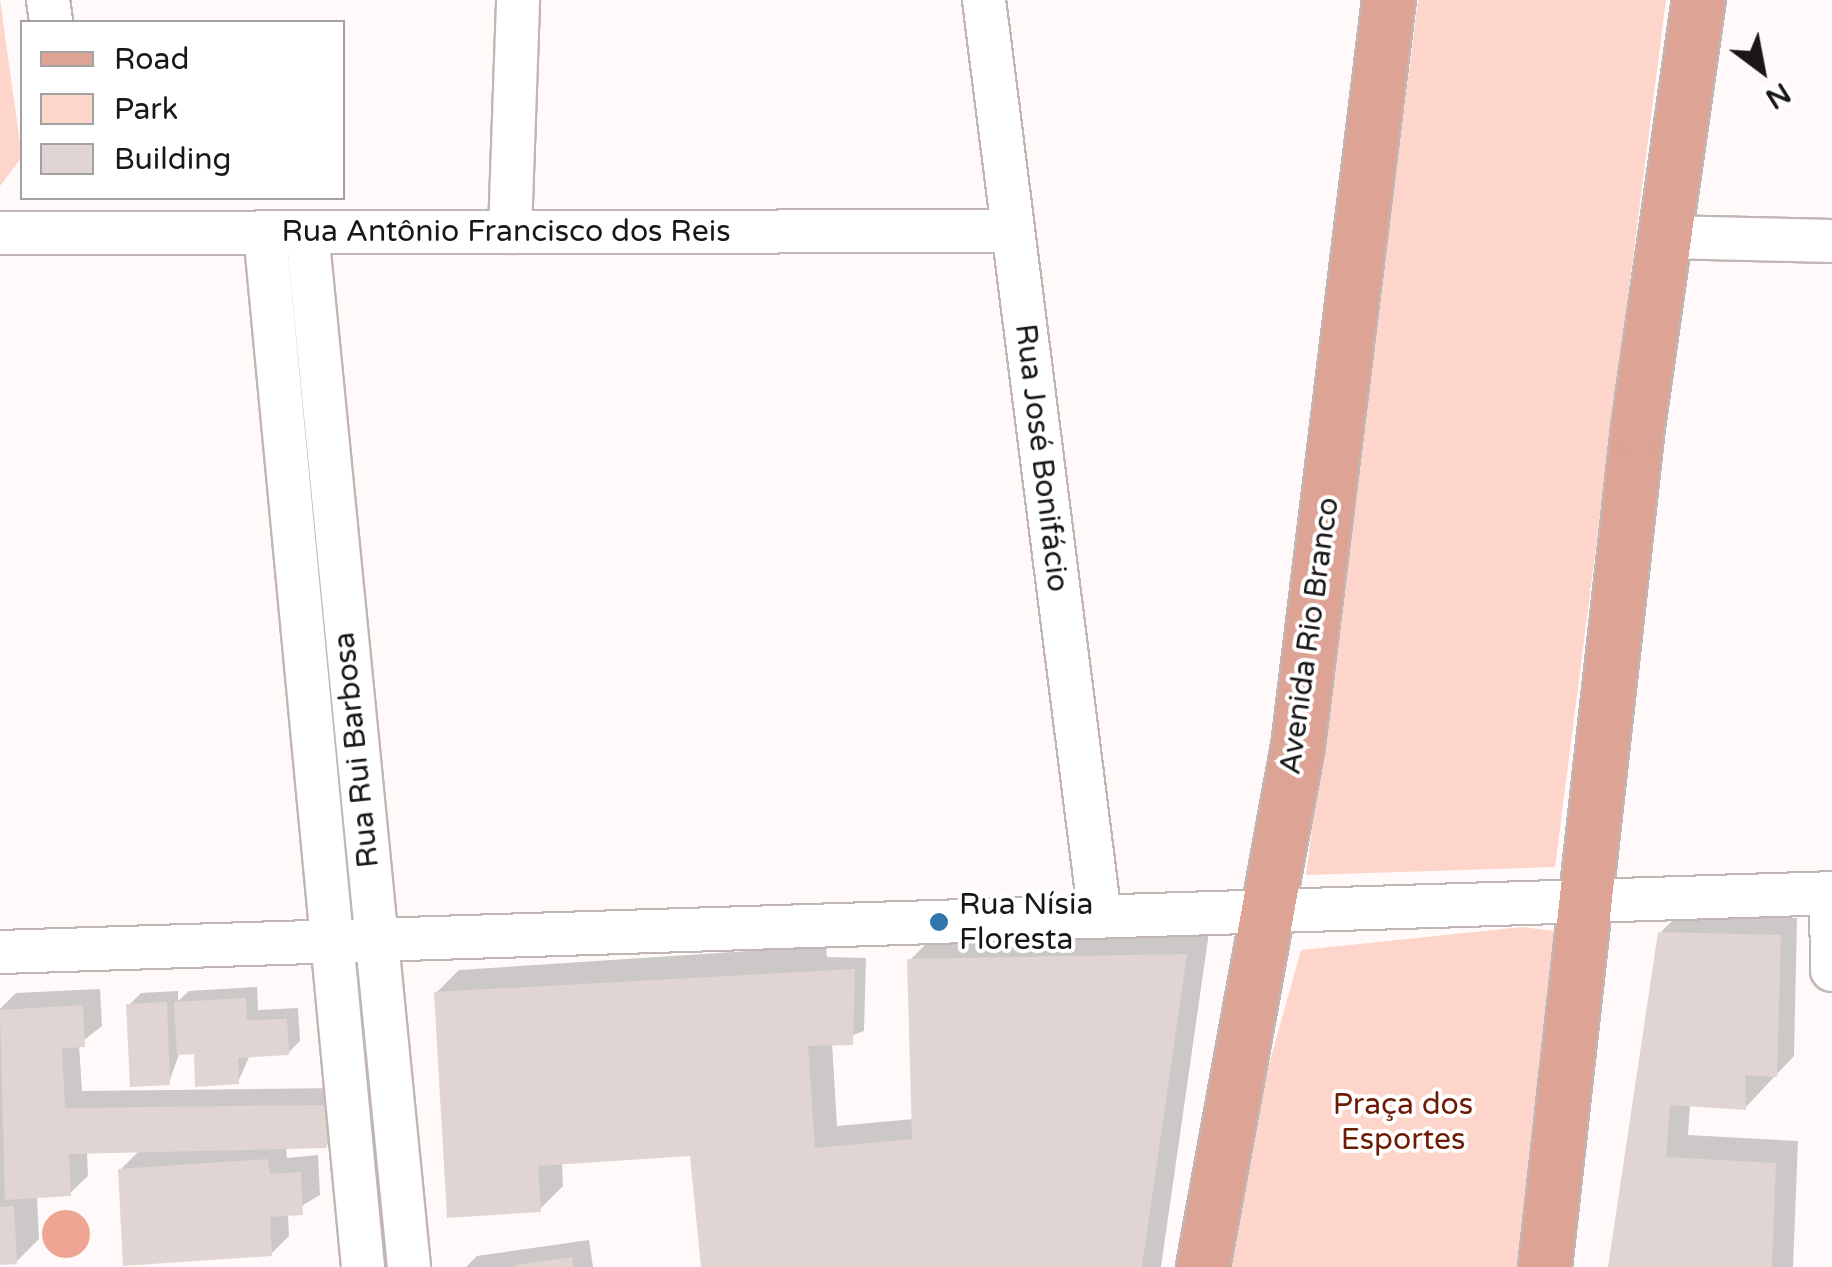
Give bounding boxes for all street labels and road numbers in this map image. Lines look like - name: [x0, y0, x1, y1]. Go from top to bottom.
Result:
- street label: Rua Antônio Francisco dos Reis: [281, 214, 731, 250]
- street label: Rua José Bonifácio: [1007, 322, 1075, 594]
- street label: Avenida Rio Branco: [1273, 495, 1347, 777]
- street label: Rua Rui Barbosa: [327, 630, 387, 870]

